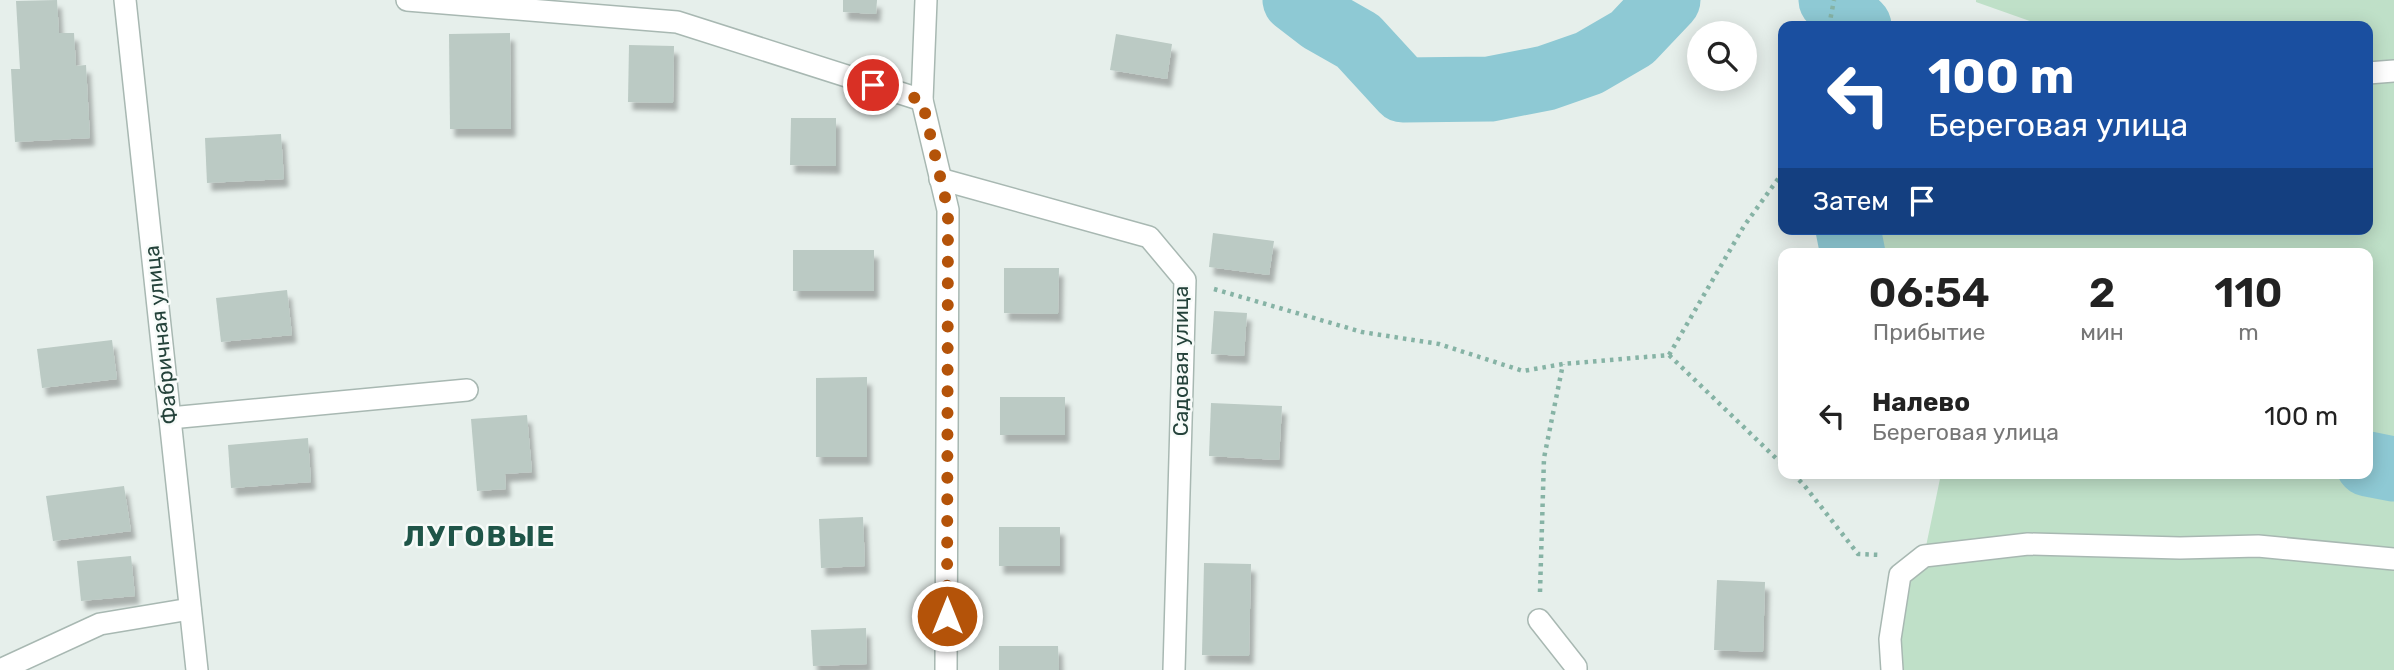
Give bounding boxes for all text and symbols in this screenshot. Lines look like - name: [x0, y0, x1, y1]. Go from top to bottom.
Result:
- map controls: [1687, 21, 1757, 91]
- button: search: [1687, 21, 1757, 91]
- text: 100 m: [1928, 47, 2074, 105]
- icon: left: [1813, 49, 1904, 140]
- pin: [843, 55, 903, 115]
- icon: arrive: [854, 66, 892, 104]
- text: Береговая улица: [1928, 106, 2188, 144]
- icon: arrive: [1903, 182, 1941, 220]
- text: Затем: [1813, 186, 1889, 217]
- street label: Фабричная улица: [139, 244, 182, 426]
- text: 06:54: [1868, 268, 1990, 318]
- text: 2: [2089, 268, 2115, 318]
- text: 110: [2214, 268, 2283, 318]
- street label: Садовая улица: [1168, 286, 1193, 436]
- text: Прибытие: [1873, 318, 1985, 346]
- text: мин: [2080, 318, 2124, 346]
- text: m: [2238, 318, 2259, 346]
- text: Налево: [1872, 387, 1970, 418]
- icon: left: [1813, 397, 1851, 435]
- text: 100 m: [2264, 401, 2338, 432]
- text: Береговая улица: [1872, 418, 2059, 446]
- district label: ЛУГОВЫЕ: [403, 520, 557, 553]
- position arrow: [910, 579, 984, 653]

